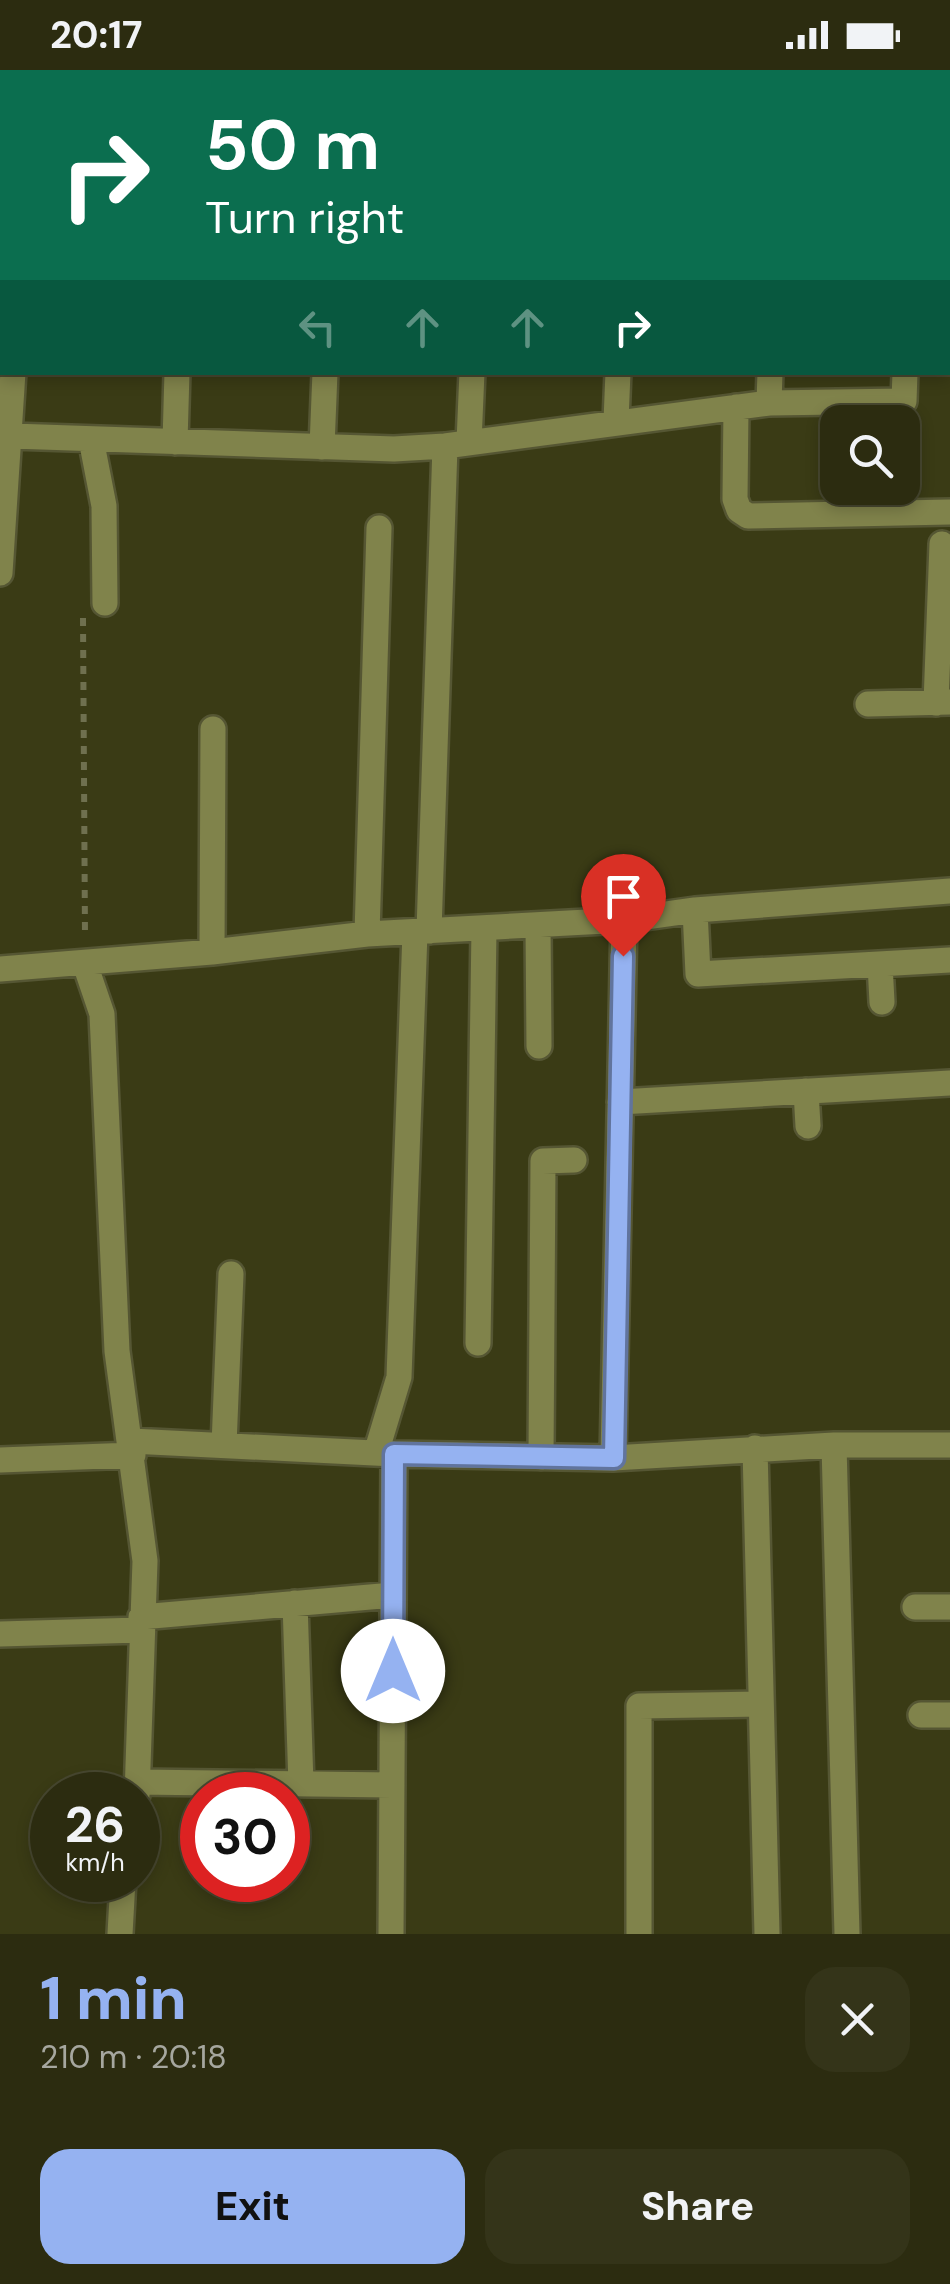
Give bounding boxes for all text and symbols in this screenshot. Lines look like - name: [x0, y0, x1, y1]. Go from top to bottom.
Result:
- text: 20:17: [50, 10, 142, 60]
- text: 50 m: [205, 100, 380, 191]
- icon: right: [40, 110, 170, 240]
- text: Turn right: [205, 188, 404, 247]
- icon: left: [290, 300, 345, 355]
- icon: ahead: [395, 300, 450, 355]
- icon: ahead: [500, 300, 555, 355]
- icon: right: [605, 300, 660, 355]
- map controls: [820, 405, 920, 505]
- button: search: [820, 405, 920, 505]
- pin: [581, 854, 666, 957]
- icon: arrive: [596, 869, 651, 924]
- position arrow: [341, 1619, 445, 1723]
- speed limit sign: 30: [180, 1772, 310, 1902]
- text: 26: [65, 1792, 125, 1858]
- text: km/h: [65, 1846, 125, 1879]
- text: 1 min: [40, 1959, 187, 2038]
- button: close: [805, 1967, 910, 2072]
- text: 210 m · 20:18: [40, 2036, 227, 2078]
- button: Exit: [40, 2149, 465, 2264]
- button: Share: [485, 2149, 910, 2264]

